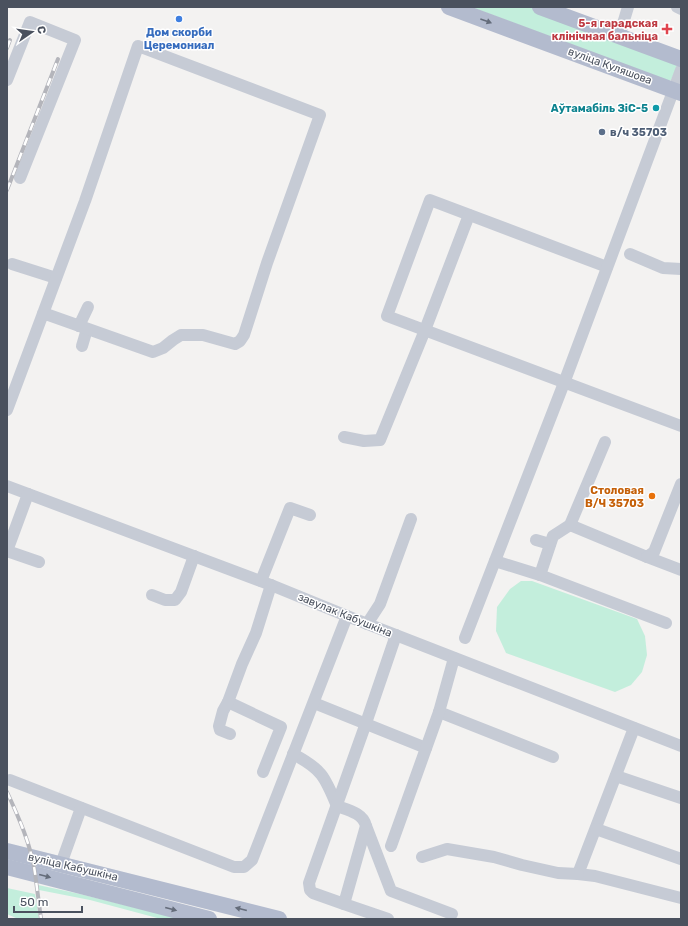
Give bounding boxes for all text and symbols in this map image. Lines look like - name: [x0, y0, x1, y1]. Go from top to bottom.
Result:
- north arrow: [12, 12, 52, 52]
- marker: Дом скорби Церемониал: [174, 14, 184, 24]
- place label: 5-я гарадская клінічная бальніца: [552, 17, 658, 43]
- one-way arrow: [480, 18, 492, 24]
- marker: 5-я гарадская клінічная бальніца: [661, 23, 673, 35]
- text: С: [34, 25, 49, 35]
- place label: Дом скорби Церемониал: [144, 26, 214, 52]
- street label: вуліца Куляшова: [566, 45, 654, 87]
- place label: Аўтамабіль ЗіС-5: [551, 102, 648, 115]
- marker: Аўтамабіль ЗіС-5: [651, 103, 661, 113]
- place label: в/ч 35703: [610, 126, 667, 139]
- marker: в/ч 35703: [597, 127, 607, 137]
- place label: Столовая В/Ч 35703: [585, 484, 644, 510]
- marker: Столовая В/Ч 35703: [647, 491, 657, 501]
- street label: завулак Кабушкіна: [296, 590, 394, 640]
- street label: вуліца Кабушкіна: [27, 850, 119, 884]
- one-way arrow: [39, 873, 51, 879]
- scale bar: [14, 888, 82, 914]
- text: 50 m: [20, 895, 48, 909]
- one-way arrow: [165, 906, 177, 912]
- one-way arrow: [235, 906, 248, 912]

